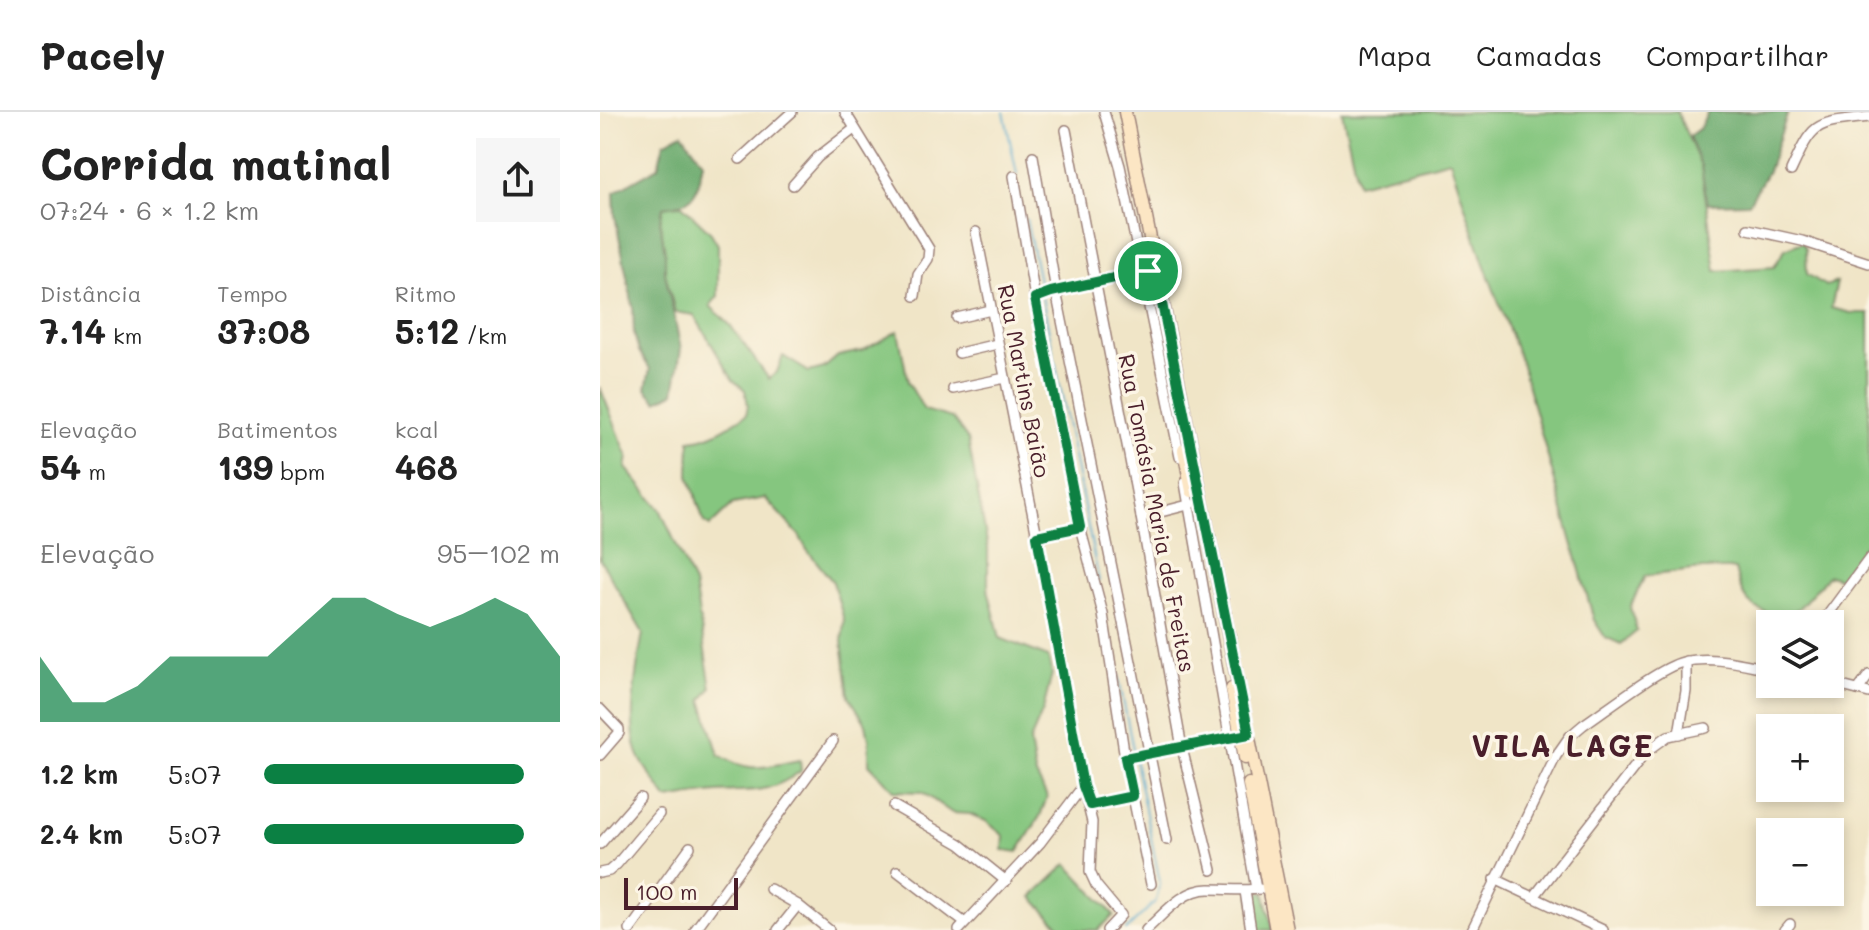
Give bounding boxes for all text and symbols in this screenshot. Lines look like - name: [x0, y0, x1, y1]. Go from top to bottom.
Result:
- text: Pacely: [40, 30, 166, 80]
- text: Mapa: [1358, 37, 1432, 73]
- text: Camadas: [1476, 37, 1602, 73]
- text: Compartilhar: [1646, 37, 1829, 73]
- text: Corrida matinal: [40, 134, 391, 191]
- button: share: [476, 138, 560, 222]
- text: 07:24 · 6 × 1.2 km: [40, 193, 259, 227]
- pin: [1114, 237, 1182, 305]
- icon: arrive: [1126, 249, 1170, 293]
- text: Distância: [40, 279, 142, 308]
- text: Tempo: [217, 279, 287, 308]
- text: Ritmo: [395, 279, 456, 308]
- street label: Rua Martins Baião: [992, 282, 1057, 480]
- text: 7.14: [40, 308, 106, 353]
- text: 37:08: [217, 308, 310, 353]
- text: 5:12: [395, 308, 459, 353]
- text: km: [106, 321, 142, 350]
- text: /km: [459, 321, 507, 350]
- street label: Rua Tomásia Maria de Freitas: [1112, 351, 1203, 675]
- text: Elevação: [40, 415, 137, 444]
- text: Batimentos: [217, 415, 338, 444]
- text: kcal: [395, 415, 439, 444]
- text: 54: [40, 444, 81, 489]
- text: 139: [217, 444, 273, 489]
- text: 468: [395, 444, 458, 489]
- text: m: [81, 457, 106, 486]
- text: bpm: [273, 457, 325, 486]
- text: Elevação: [40, 536, 154, 570]
- text: 95–102 m: [437, 536, 560, 570]
- map controls: [1756, 610, 1844, 906]
- button: layers: [1756, 610, 1844, 698]
- button: +: [1756, 714, 1844, 802]
- district label: VILA LAGE: [1472, 725, 1654, 765]
- text: 1.2 km: [40, 757, 118, 791]
- text: 5:07: [168, 757, 222, 791]
- text: 2.4 km: [40, 817, 123, 851]
- text: 5:07: [168, 817, 222, 851]
- button: −: [1756, 818, 1844, 906]
- scale bar: [624, 874, 738, 910]
- text: 100 m: [636, 877, 698, 906]

